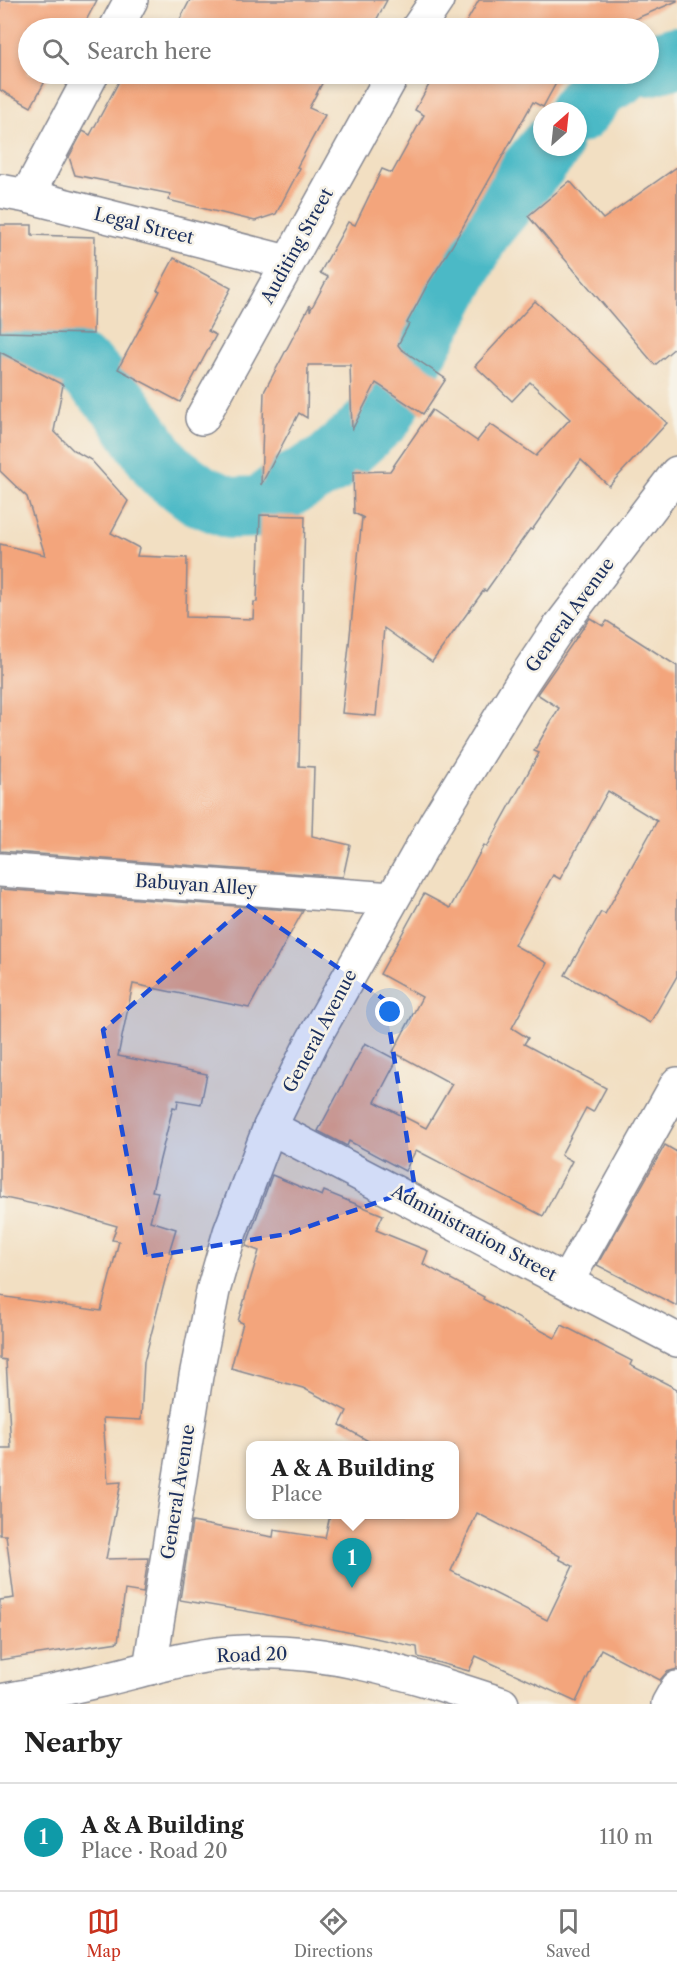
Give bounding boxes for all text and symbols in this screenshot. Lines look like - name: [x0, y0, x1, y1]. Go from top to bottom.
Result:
- search box: [18, 18, 659, 84]
- icon: search: [39, 35, 72, 68]
- text: Search here: [87, 38, 212, 65]
- north arrow: [533, 102, 587, 156]
- street label: Auditing Street: [256, 184, 338, 309]
- street label: Legal Street: [92, 203, 197, 249]
- street label: General Avenue: [521, 553, 619, 677]
- street label: Babuyan Alley: [134, 870, 259, 900]
- street label: General Avenue: [278, 966, 362, 1096]
- your location: [375, 997, 404, 1026]
- street label: Administration Street: [387, 1180, 561, 1286]
- street label: General Avenue: [156, 1423, 200, 1561]
- popup: [246, 1441, 459, 1519]
- text: A & A Building: [271, 1455, 434, 1482]
- text: Place: [271, 1482, 322, 1506]
- pin: 1: [332, 1538, 372, 1588]
- street label: Road 20: [216, 1643, 288, 1667]
- text: Nearby: [24, 1727, 122, 1759]
- text: A & A Building: [81, 1812, 244, 1839]
- text: 1: [39, 1825, 48, 1849]
- text: 110 m: [600, 1825, 653, 1849]
- text: Place · Road 20: [81, 1839, 228, 1863]
- tab: Map: [87, 1905, 121, 1961]
- tab: Directions: [294, 1905, 373, 1961]
- tab: Saved: [546, 1905, 590, 1961]

